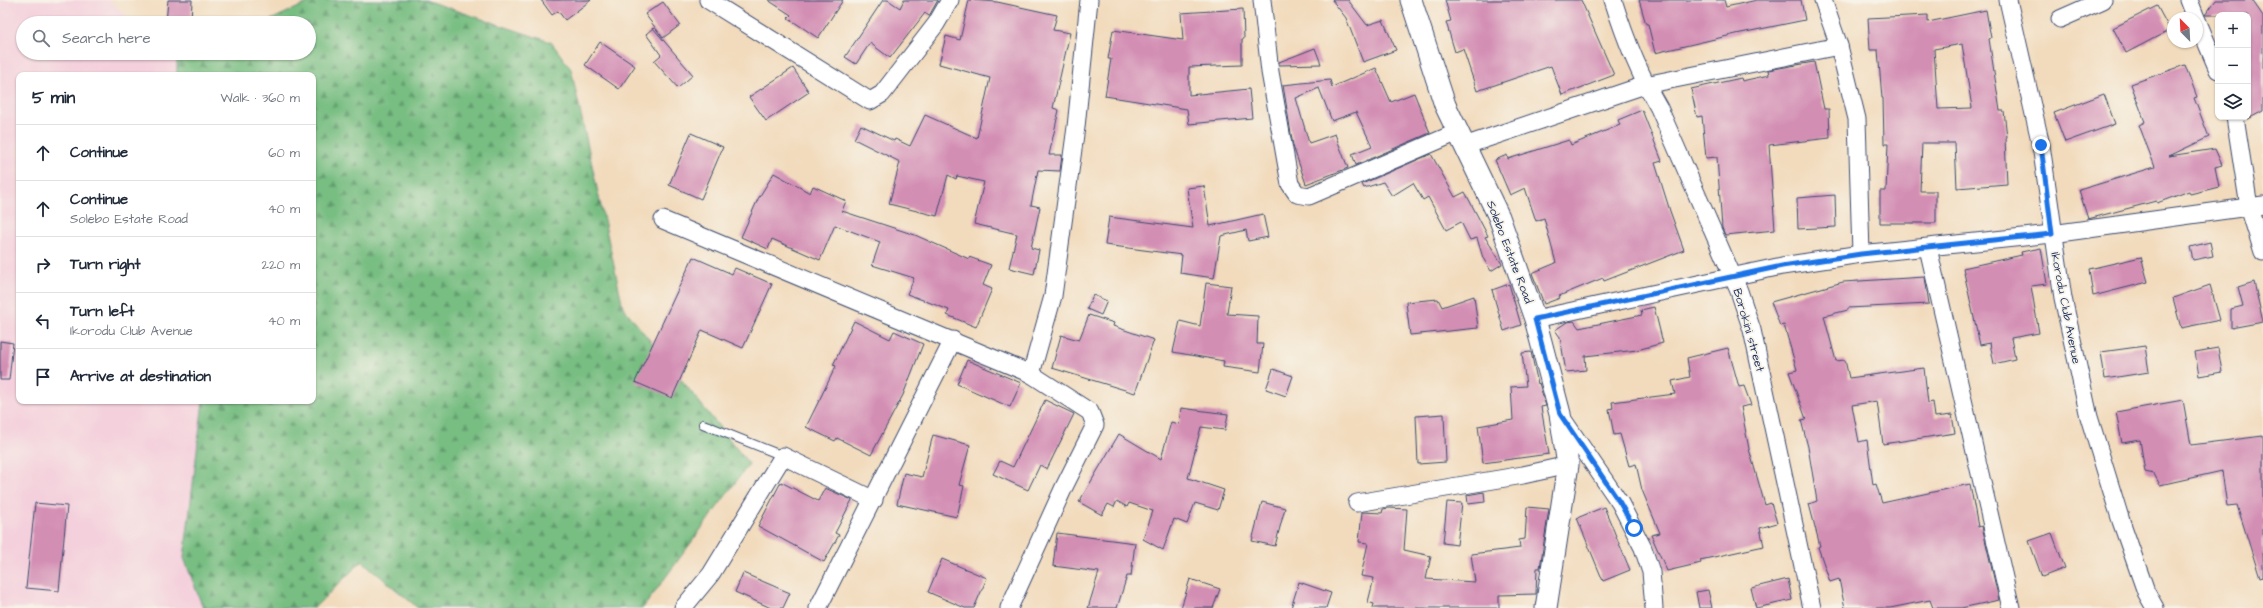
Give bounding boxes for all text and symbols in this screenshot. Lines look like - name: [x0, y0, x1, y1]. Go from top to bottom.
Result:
- north arrow: [2167, 12, 2203, 48]
- map controls: [2215, 12, 2251, 120]
- button: +: [2215, 12, 2251, 48]
- search box: [16, 16, 316, 60]
- icon: search: [30, 27, 52, 49]
- text: Search here: [62, 28, 151, 49]
- button: −: [2215, 48, 2251, 84]
- button: layers: [2215, 84, 2251, 120]
- text: 5 min: [32, 86, 75, 110]
- text: Walk · 360 m: [221, 89, 300, 107]
- route end: [2032, 136, 2050, 154]
- icon: ahead: [32, 142, 54, 164]
- text: Continue: [70, 142, 128, 163]
- text: 60 m: [268, 144, 300, 162]
- text: Continue: [70, 189, 128, 210]
- icon: ahead: [32, 198, 54, 220]
- street label: Solebo Estate Road: [1482, 198, 1537, 306]
- text: 40 m: [268, 200, 300, 218]
- text: Solebo Estate Road: [70, 210, 188, 228]
- street label: Ikorodu Club Avenue: [2046, 251, 2085, 366]
- icon: right: [32, 254, 54, 276]
- text: Turn right: [70, 254, 141, 275]
- text: 220 m: [262, 256, 300, 274]
- street label: Borokini street: [1729, 287, 1769, 374]
- text: Turn left: [70, 301, 134, 322]
- icon: left: [32, 310, 54, 332]
- text: 40 m: [268, 312, 300, 330]
- text: Ikorodu Club Avenue: [70, 322, 193, 340]
- icon: arrive: [32, 366, 54, 388]
- text: Arrive at destination: [70, 366, 211, 387]
- route start: [1625, 519, 1643, 537]

